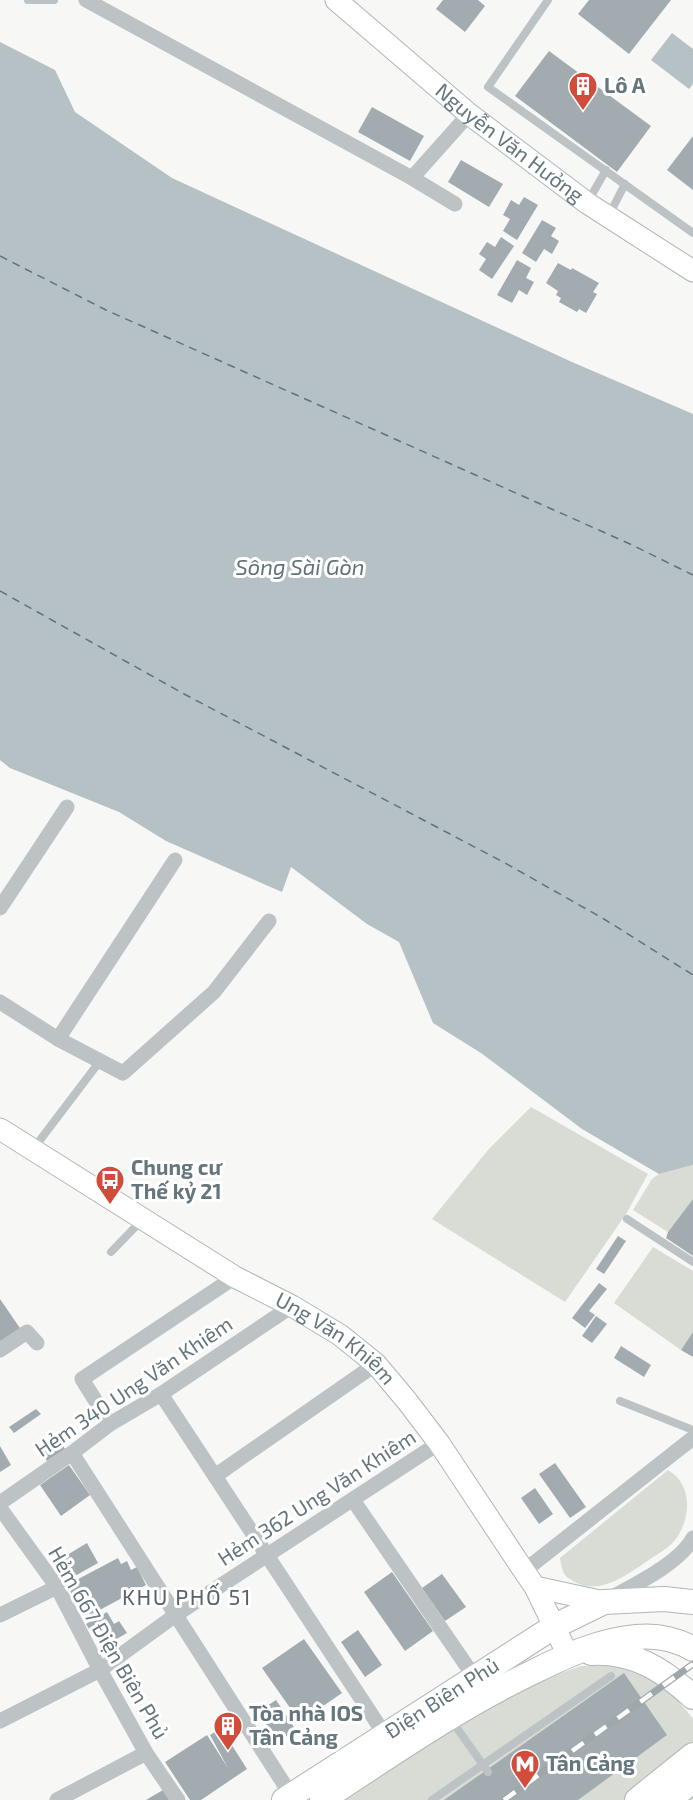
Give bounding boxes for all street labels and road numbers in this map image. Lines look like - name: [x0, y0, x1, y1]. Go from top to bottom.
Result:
- street label: Nguyễn Văn Hưởng: [431, 77, 589, 207]
- street label: Ung Văn Khiêm: [272, 1286, 402, 1389]
- street label: Hẻm 340 Ung Văn Khiêm: [30, 1310, 237, 1461]
- street label: Hẻm 362 Ung Văn Khiêm: [213, 1423, 420, 1570]
- street label: Hẻm 667 Điện Biên Phủ: [44, 1542, 175, 1743]
- street label: Điện Biên Phủ: [380, 1651, 503, 1743]

